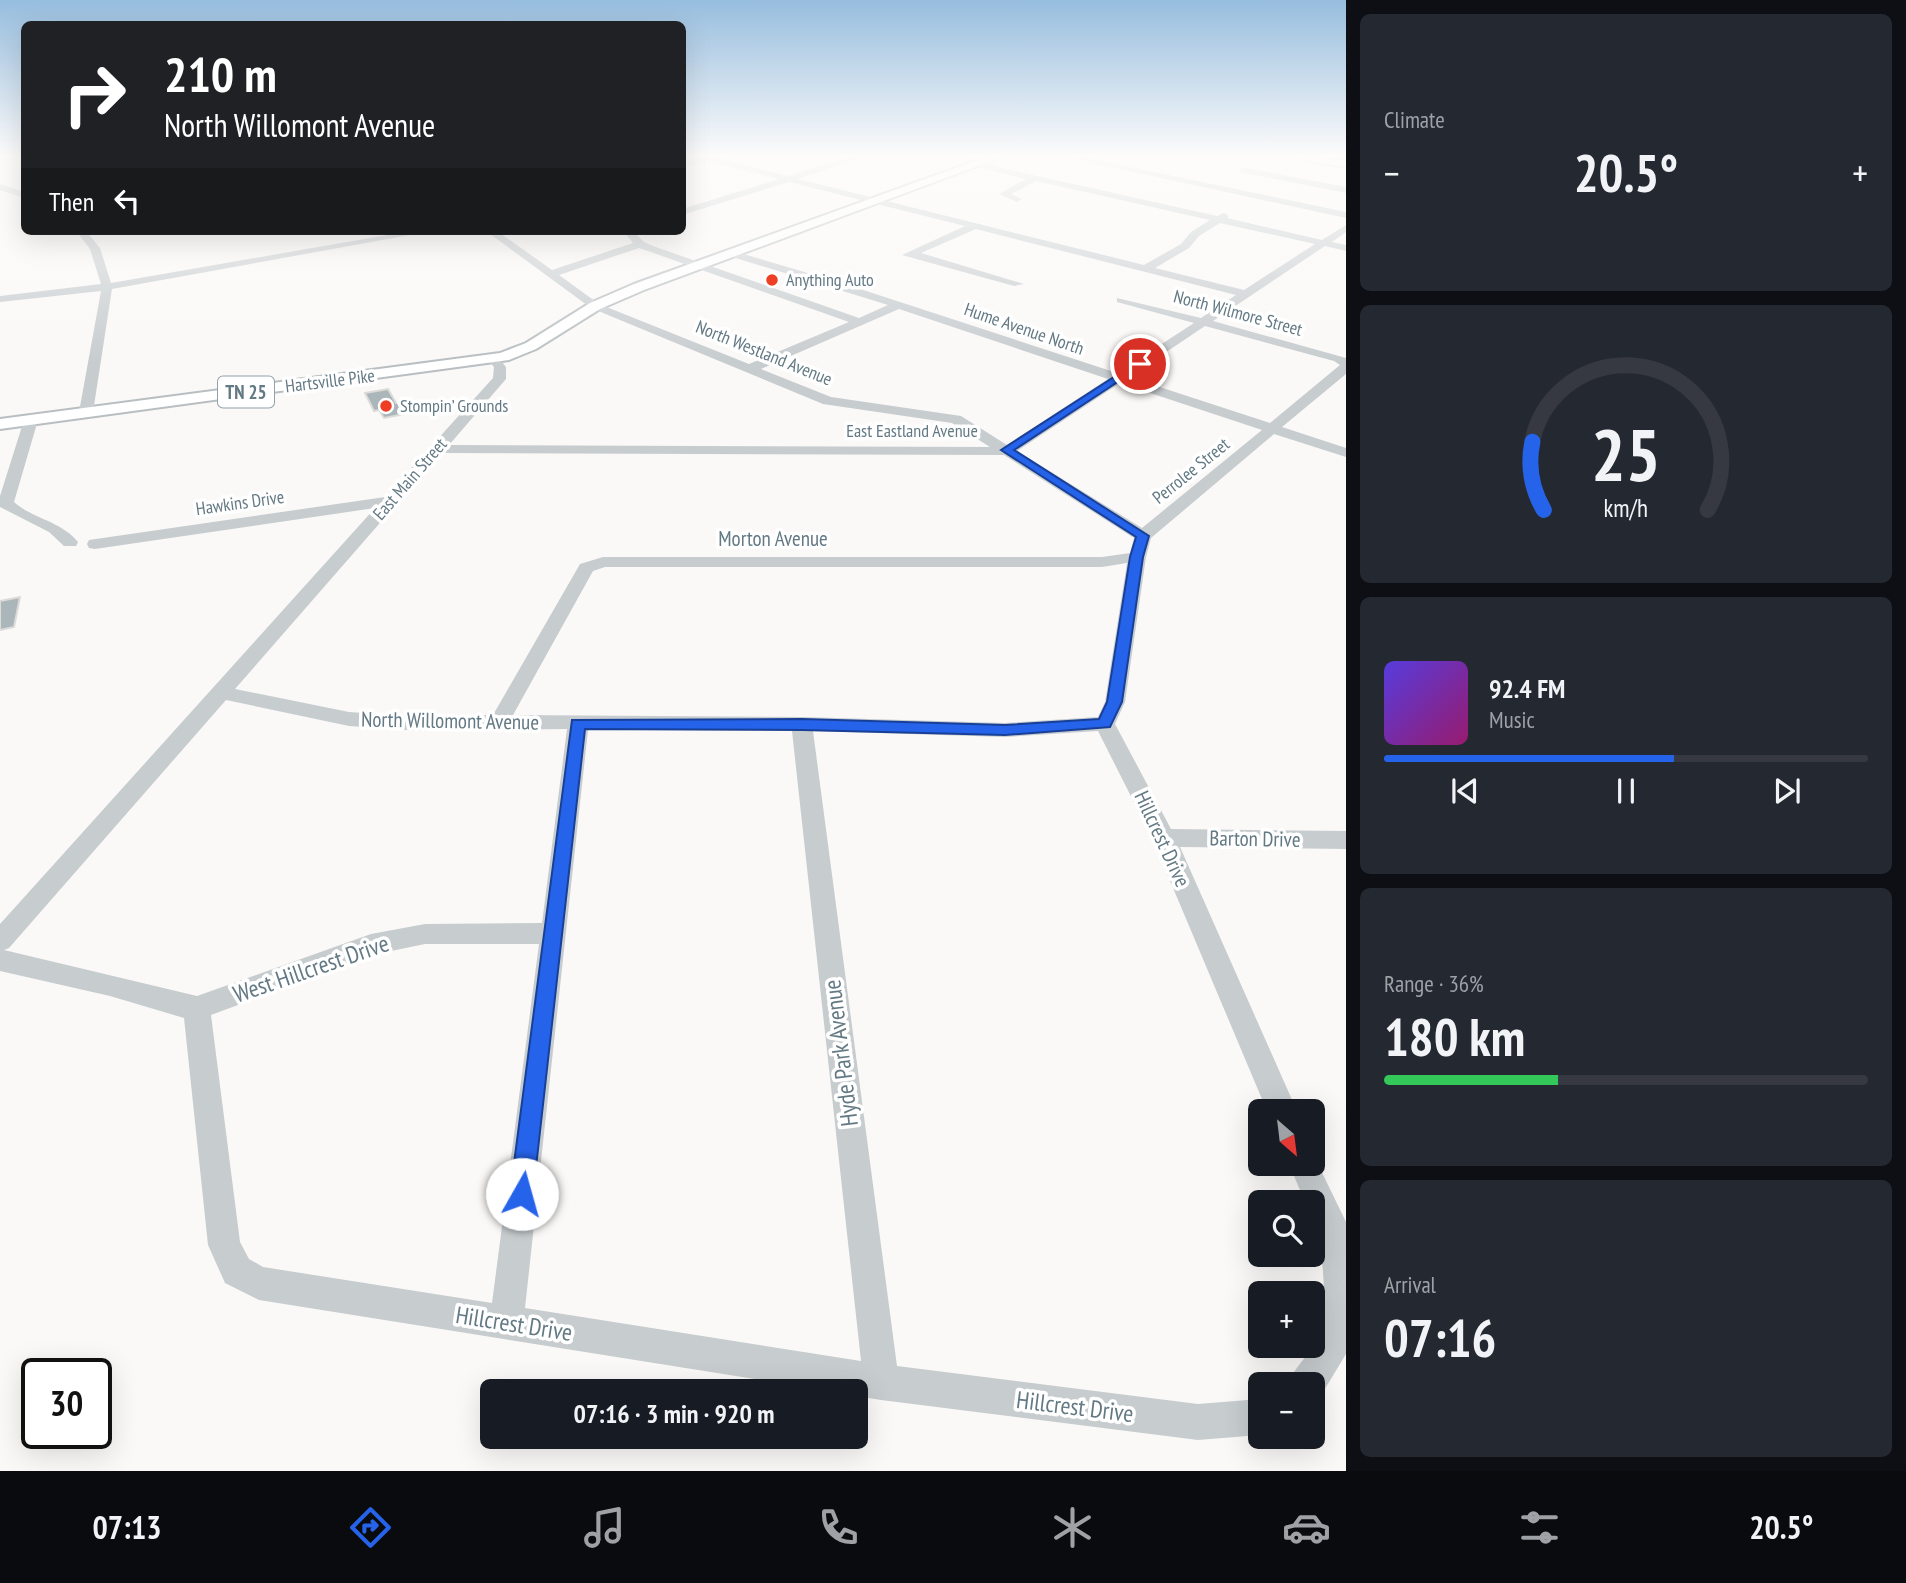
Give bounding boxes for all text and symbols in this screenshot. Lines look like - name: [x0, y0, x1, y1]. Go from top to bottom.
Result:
- text: 210 m: [164, 42, 277, 106]
- icon: right: [49, 49, 140, 140]
- text: North Willomont Avenue: [164, 104, 435, 146]
- text: Climate: [1384, 105, 1445, 134]
- text: 20.5°: [1574, 139, 1678, 206]
- text: −: [1384, 148, 1400, 197]
- text: +: [1852, 148, 1868, 197]
- icon: left: [108, 182, 146, 220]
- text: Then: [49, 185, 94, 218]
- place label: Anything Auto: [786, 268, 874, 291]
- marker: Anything Auto: [764, 272, 780, 288]
- street label: North Wilmore Street: [1171, 284, 1305, 341]
- street label: Hume Avenue North: [961, 297, 1087, 360]
- street label: North Westland Avenue: [693, 315, 836, 390]
- pin: [1110, 334, 1170, 394]
- icon: arrive: [1121, 345, 1159, 383]
- street label: Hartsville Pike: [284, 364, 376, 397]
- road number: TN 25: [218, 376, 274, 408]
- place label: Stompin’ Grounds: [400, 394, 508, 417]
- marker: Stompin’ Grounds: [378, 398, 394, 414]
- text: 25: [1591, 407, 1661, 501]
- street label: East Eastland Avenue: [846, 419, 978, 442]
- street label: Perrolee Street: [1147, 432, 1234, 509]
- street label: East Main Street: [368, 433, 452, 524]
- street label: Hawkins Drive: [194, 485, 286, 520]
- text: km/h: [1604, 492, 1648, 524]
- street label: Morton Avenue: [718, 525, 828, 552]
- text: 92.4 FM: [1489, 672, 1565, 705]
- street label: North Willomont Avenue: [361, 705, 539, 736]
- text: Music: [1489, 705, 1535, 734]
- icon: previous: [1446, 772, 1484, 810]
- icon: pause: [1607, 772, 1645, 810]
- icon: next: [1768, 772, 1806, 810]
- street label: Hillcrest Drive: [1128, 786, 1196, 891]
- street label: Barton Drive: [1209, 824, 1301, 853]
- street label: West Hillcrest Drive: [229, 927, 393, 1010]
- text: Range · 36%: [1384, 969, 1484, 998]
- street label: Hyde Park Avenue: [816, 978, 865, 1128]
- text: 180 km: [1384, 1003, 1525, 1070]
- north arrow: [1248, 1099, 1325, 1176]
- map controls: [1248, 1099, 1325, 1449]
- position arrow: [485, 1157, 559, 1231]
- button: search: [1248, 1190, 1325, 1267]
- text: Arrival: [1384, 1270, 1436, 1299]
- button: +: [1248, 1281, 1325, 1358]
- street label: Hillcrest Drive: [454, 1299, 575, 1348]
- text: 07:16: [1384, 1304, 1496, 1371]
- speed limit sign: 30: [21, 1358, 112, 1449]
- button: −: [1248, 1372, 1325, 1449]
- street label: Hillcrest Drive: [1015, 1384, 1135, 1429]
- text: 07:16 · 3 min · 920 m: [574, 1397, 774, 1430]
- icon: directions: [346, 1503, 395, 1552]
- icon: music: [580, 1503, 629, 1552]
- icon: phone: [814, 1503, 863, 1552]
- icon: climate: [1048, 1503, 1097, 1552]
- icon: car: [1282, 1503, 1331, 1552]
- icon: filters: [1515, 1503, 1564, 1552]
- text: 07:13: [92, 1506, 162, 1548]
- text: 20.5°: [1749, 1506, 1814, 1548]

